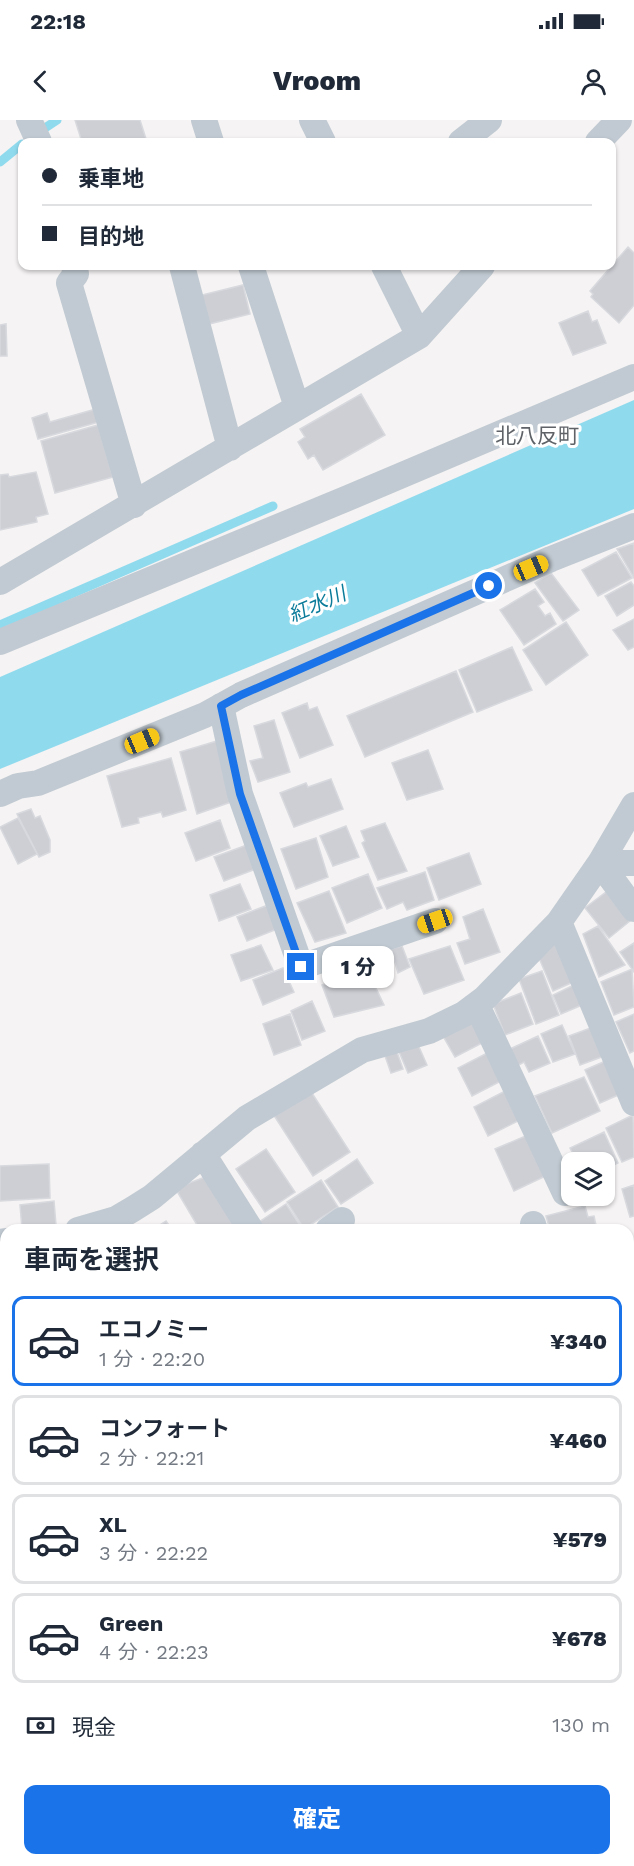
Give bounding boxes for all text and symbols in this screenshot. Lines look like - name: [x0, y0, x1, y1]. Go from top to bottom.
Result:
- text: 22:18: [30, 9, 86, 34]
- icon: back: [24, 65, 57, 98]
- text: Vroom: [273, 65, 361, 97]
- icon: person: [577, 65, 610, 98]
- text: 乗車地: [78, 166, 144, 191]
- text: 目的地: [78, 224, 144, 249]
- district label: 北八反町: [495, 423, 579, 448]
- car: [511, 553, 551, 583]
- route start: [475, 572, 502, 599]
- water label: 紅水川: [285, 580, 351, 627]
- car: [122, 726, 162, 756]
- car: [415, 907, 455, 935]
- callout: 1 分: [322, 946, 394, 988]
- route end: [287, 953, 314, 980]
- text: 1 分: [341, 955, 375, 979]
- map controls: [561, 1152, 615, 1206]
- button: layers: [561, 1152, 615, 1206]
- text: 車両を選択: [24, 1244, 159, 1276]
- icon: car: [27, 1314, 81, 1368]
- text: エコノミー: [99, 1317, 209, 1342]
- text: ¥340: [550, 1329, 607, 1354]
- text: 1 分 · 22:20: [99, 1347, 205, 1371]
- icon: car: [27, 1413, 81, 1467]
- text: コンフォート: [99, 1416, 230, 1441]
- text: ¥460: [550, 1428, 607, 1453]
- text: 2 分 · 22:21: [99, 1446, 204, 1470]
- icon: car: [27, 1512, 81, 1566]
- text: XL: [99, 1512, 127, 1537]
- text: ¥579: [553, 1527, 607, 1552]
- text: 3 分 · 22:22: [99, 1541, 208, 1565]
- icon: car: [27, 1611, 81, 1665]
- text: Green: [99, 1611, 163, 1636]
- text: ¥678: [552, 1626, 607, 1651]
- text: 4 分 · 22:23: [99, 1640, 209, 1664]
- icon: cash: [24, 1709, 57, 1742]
- text: 130 m: [552, 1713, 610, 1737]
- text: 現金: [72, 1715, 116, 1740]
- button: 確定: [24, 1785, 610, 1854]

